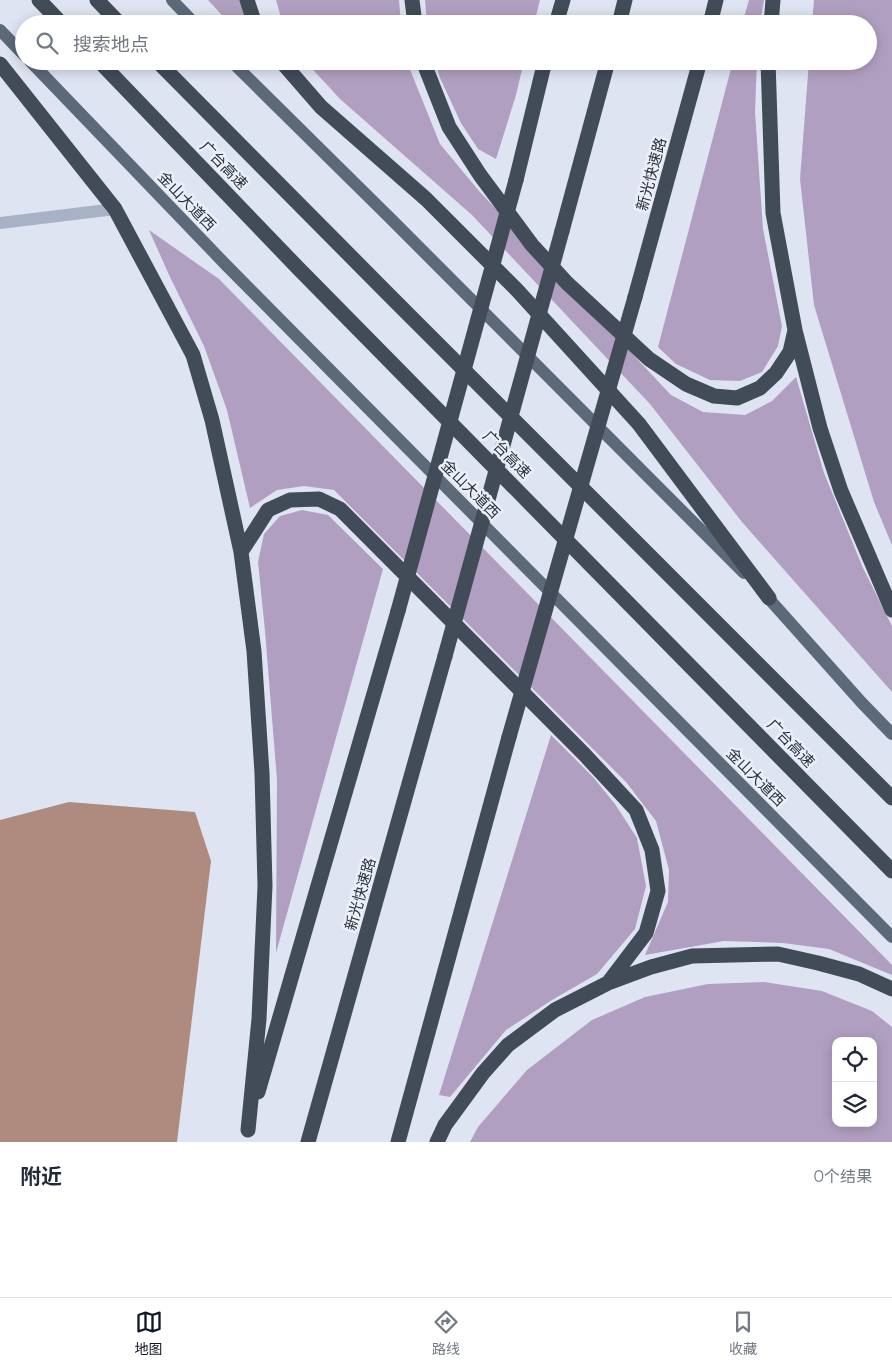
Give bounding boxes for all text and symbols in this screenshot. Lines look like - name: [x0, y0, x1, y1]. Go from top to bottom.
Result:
- search box: [15, 15, 877, 70]
- icon: search: [33, 29, 61, 57]
- text: 搜索地点: [73, 33, 149, 56]
- street label: 新光快速路: [632, 135, 670, 213]
- street label: 广台高速: [196, 137, 252, 193]
- street label: 金山大道西: [154, 167, 220, 235]
- street label: 广台高速: [479, 426, 535, 482]
- street label: 金山大道西: [438, 456, 504, 522]
- street label: 广台高速: [763, 715, 819, 771]
- street label: 金山大道西: [723, 744, 789, 810]
- street label: 新光快速路: [341, 855, 379, 933]
- map controls: [832, 1037, 877, 1127]
- button: locate: [832, 1037, 877, 1082]
- button: layers: [832, 1082, 877, 1127]
- text: 附近: [20, 1164, 62, 1189]
- text: 0个结果: [813, 1167, 872, 1186]
- tab: 地图: [135, 1308, 163, 1358]
- tab: 路线: [432, 1308, 460, 1358]
- tab: 收藏: [729, 1308, 757, 1358]

